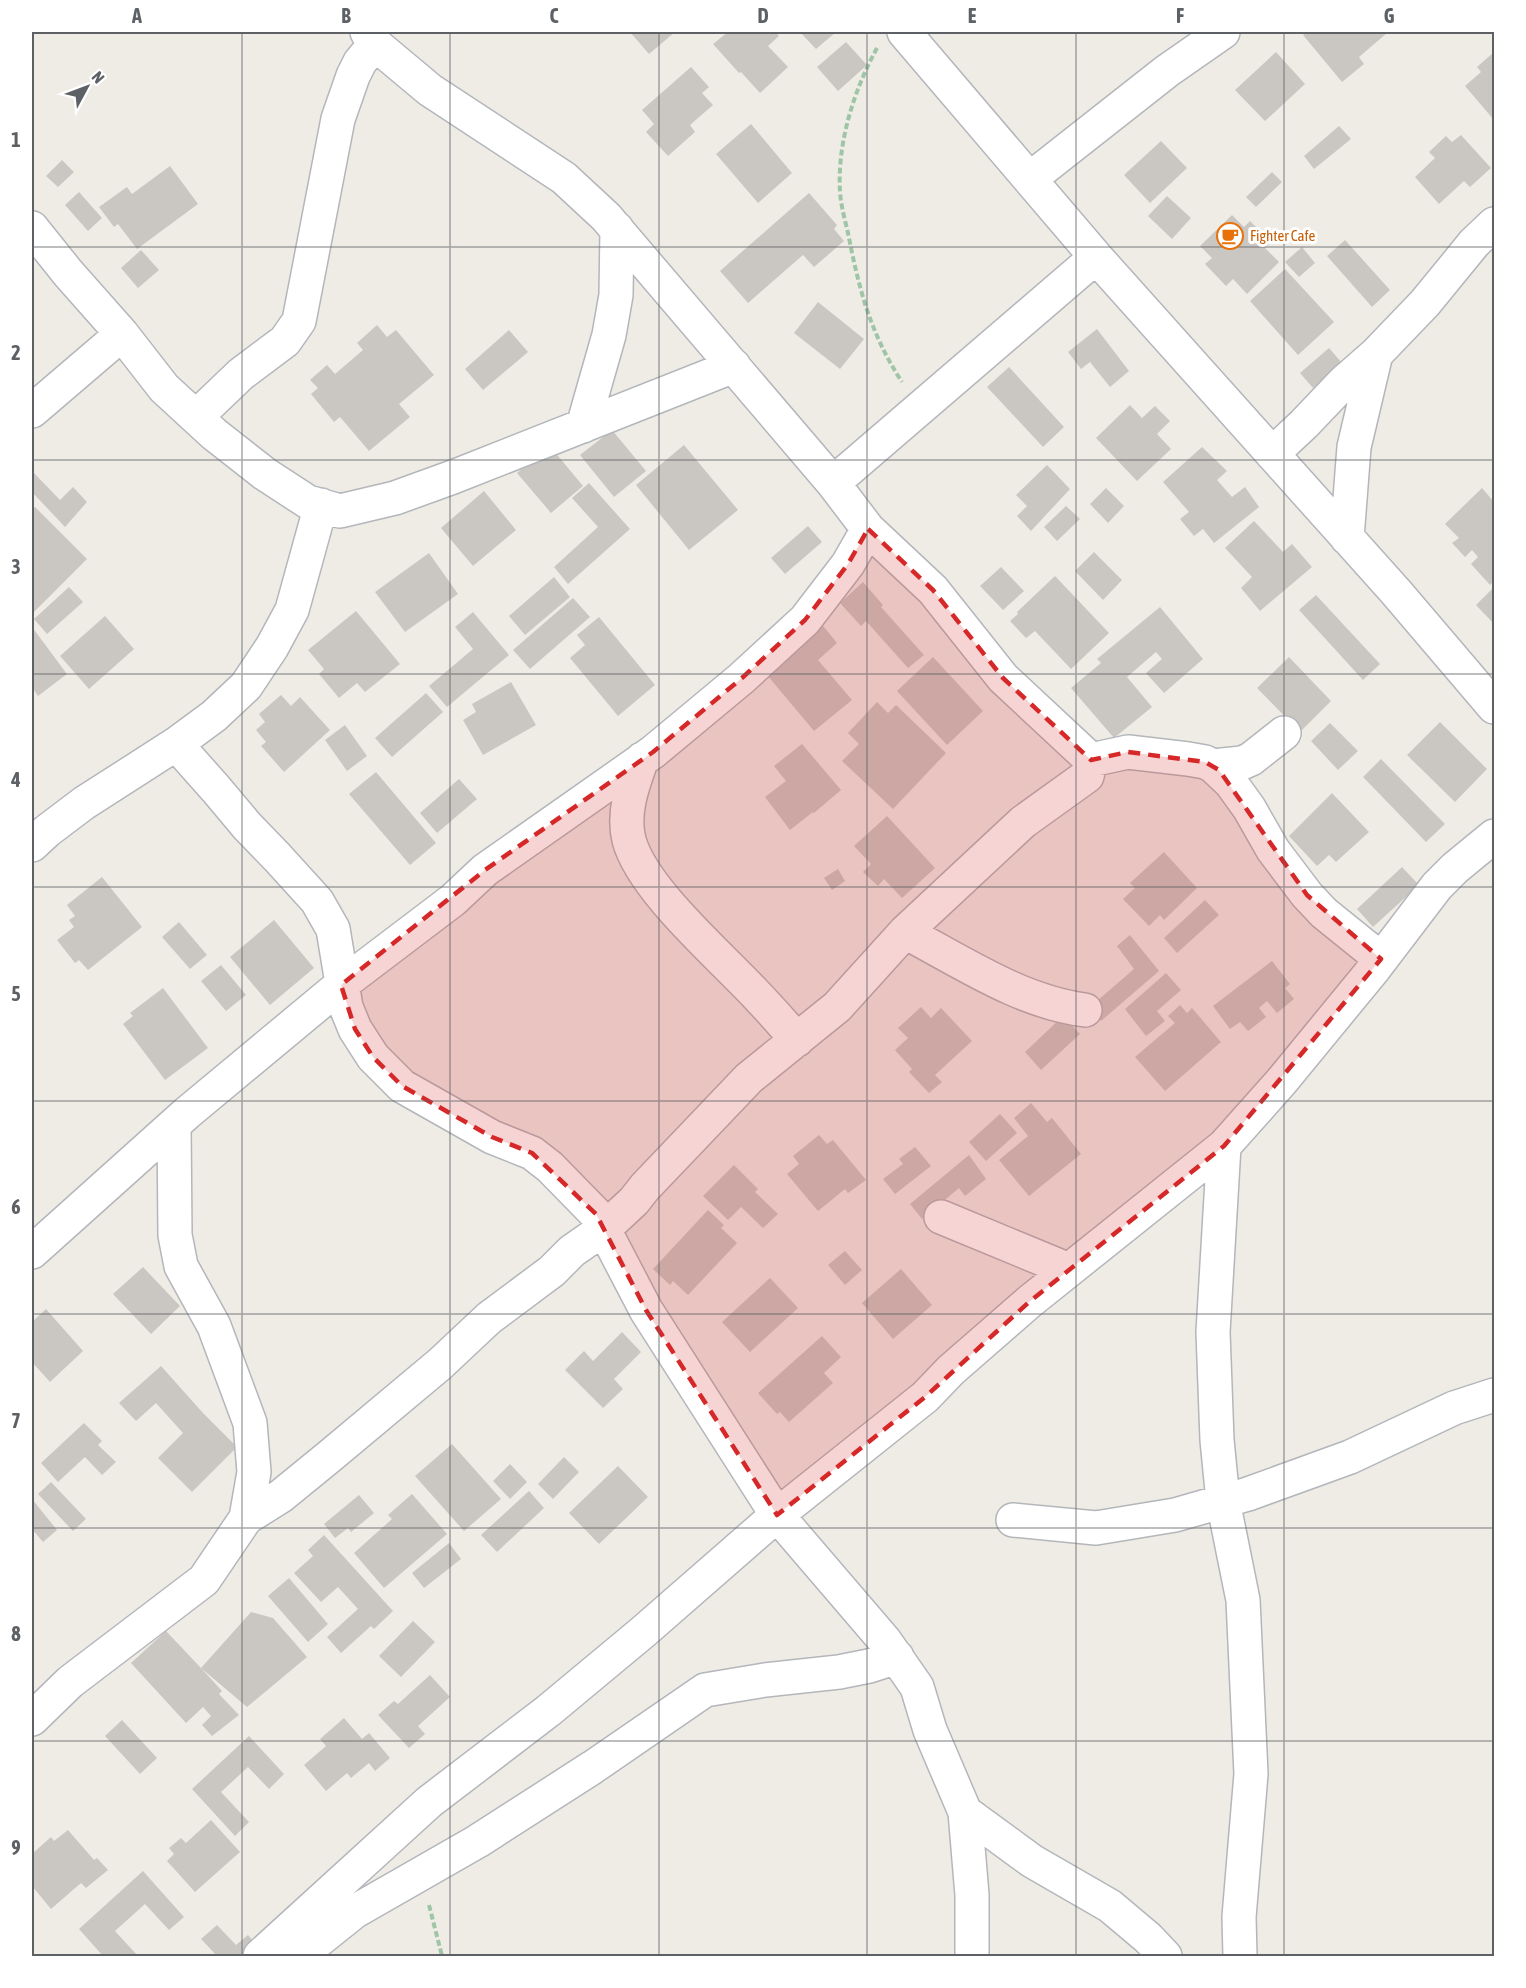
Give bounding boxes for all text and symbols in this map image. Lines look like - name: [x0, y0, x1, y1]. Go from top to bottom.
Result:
- text: A: [131, 4, 142, 27]
- text: B: [341, 4, 351, 27]
- text: C: [550, 4, 559, 27]
- text: D: [757, 4, 769, 27]
- text: E: [968, 4, 977, 27]
- text: F: [1176, 4, 1184, 27]
- text: G: [1384, 4, 1395, 27]
- north arrow: [57, 57, 117, 117]
- text: N: [88, 68, 108, 87]
- text: 1: [11, 128, 21, 151]
- cafe icon: Fighter Cafe: [1215, 221, 1245, 251]
- place label: Fighter Cafe: [1250, 227, 1316, 244]
- text: 2: [11, 341, 21, 364]
- text: 3: [11, 555, 21, 578]
- text: 4: [10, 768, 21, 791]
- text: 5: [11, 982, 21, 1005]
- text: 6: [11, 1195, 21, 1218]
- text: 7: [11, 1409, 21, 1432]
- text: 8: [11, 1622, 21, 1645]
- text: 9: [11, 1836, 21, 1859]

